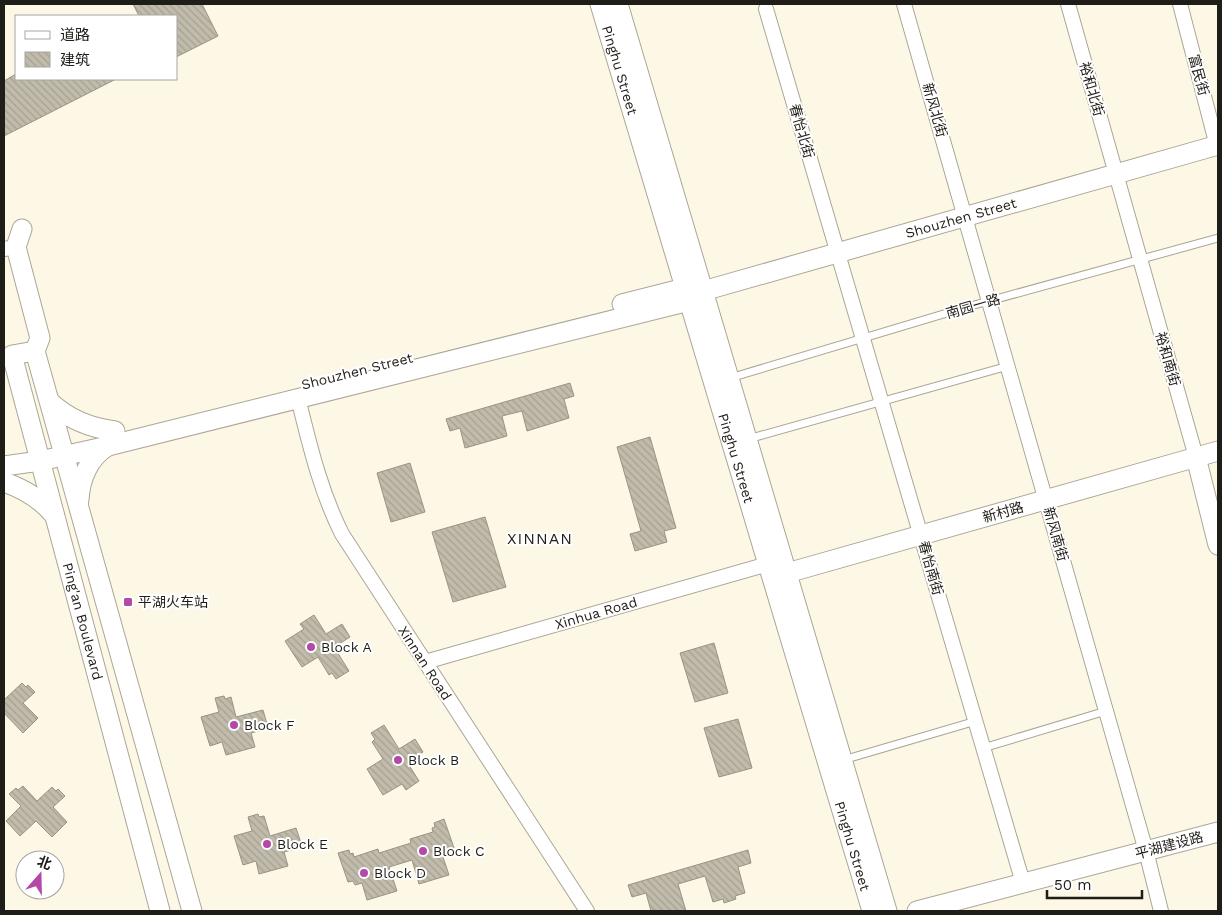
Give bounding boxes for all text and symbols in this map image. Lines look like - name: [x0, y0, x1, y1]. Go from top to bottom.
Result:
- legend: [15, 15, 178, 80]
- street label: Pinghu Street: [599, 23, 641, 117]
- text: 道路: [60, 26, 90, 44]
- text: 建筑: [60, 51, 90, 69]
- street label: 富民街: [1186, 53, 1212, 97]
- street label: 裕和北街: [1077, 60, 1107, 118]
- street label: 新风北街: [920, 81, 950, 139]
- street label: 春怡北街: [787, 102, 817, 160]
- street label: Shouzhen Street: [904, 195, 1018, 241]
- street label: 南园一路: [944, 291, 1002, 321]
- street label: 裕和南街: [1153, 330, 1183, 388]
- street label: Shouzhen Street: [300, 349, 415, 393]
- street label: Pinghu Street: [715, 411, 757, 505]
- street label: 新村路: [981, 499, 1025, 525]
- street label: 新风南街: [1041, 505, 1071, 563]
- district label: XINNAN: [507, 529, 573, 548]
- street label: 春怡南街: [916, 539, 946, 597]
- street label: Ping'an Boulevard: [60, 561, 106, 682]
- place label: 平湖火车站: [138, 594, 208, 610]
- street label: Xinhua Road: [553, 594, 639, 632]
- marker: 平湖火车站: [122, 596, 134, 608]
- street label: Xinnan Road: [395, 623, 455, 703]
- place label: Block A: [321, 639, 372, 655]
- marker: Block A: [305, 641, 317, 653]
- place label: Block F: [244, 717, 295, 733]
- marker: Block F: [228, 719, 240, 731]
- place label: Block B: [408, 752, 459, 768]
- marker: Block B: [392, 754, 404, 766]
- street label: Pinghu Street: [832, 799, 874, 893]
- street label: 平湖建设路: [1133, 828, 1205, 862]
- place label: Block E: [277, 836, 328, 852]
- marker: Block E: [261, 838, 273, 850]
- place label: Block C: [433, 843, 485, 859]
- marker: Block C: [417, 845, 429, 857]
- north arrow: [15, 850, 65, 900]
- text: 北: [35, 853, 54, 873]
- place label: Block D: [374, 865, 426, 881]
- marker: Block D: [358, 867, 370, 879]
- scale bar: [1047, 868, 1142, 900]
- text: 50 m: [1054, 876, 1091, 894]

